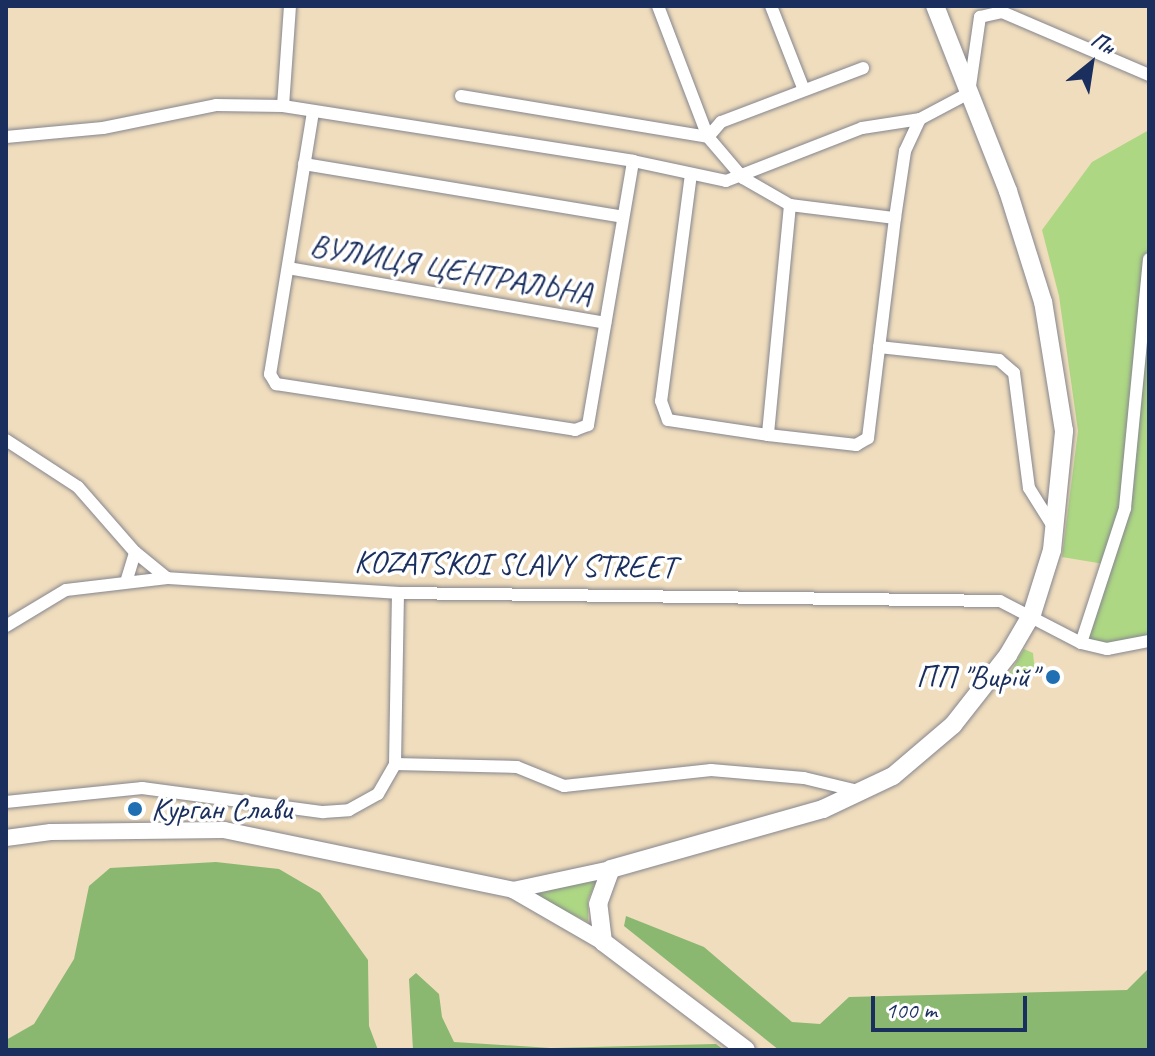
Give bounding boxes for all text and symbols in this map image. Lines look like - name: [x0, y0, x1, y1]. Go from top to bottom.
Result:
- north arrow: [1051, 24, 1131, 104]
- text: Пн: [1086, 25, 1120, 61]
- street label: ВУЛИЦЯ ЦЕНТРАЛЬНА: [307, 226, 595, 314]
- street label: KOZATSKOI SLAVY STREET: [354, 543, 676, 587]
- place label: ПП "Вирій": [916, 658, 1037, 696]
- marker: ПП "Вирій": [1044, 668, 1062, 686]
- place label: Курган Слави: [151, 790, 295, 828]
- marker: Курган Слави: [126, 800, 144, 818]
- scale bar: [875, 980, 1031, 1030]
- text: 100 m: [885, 995, 937, 1025]

